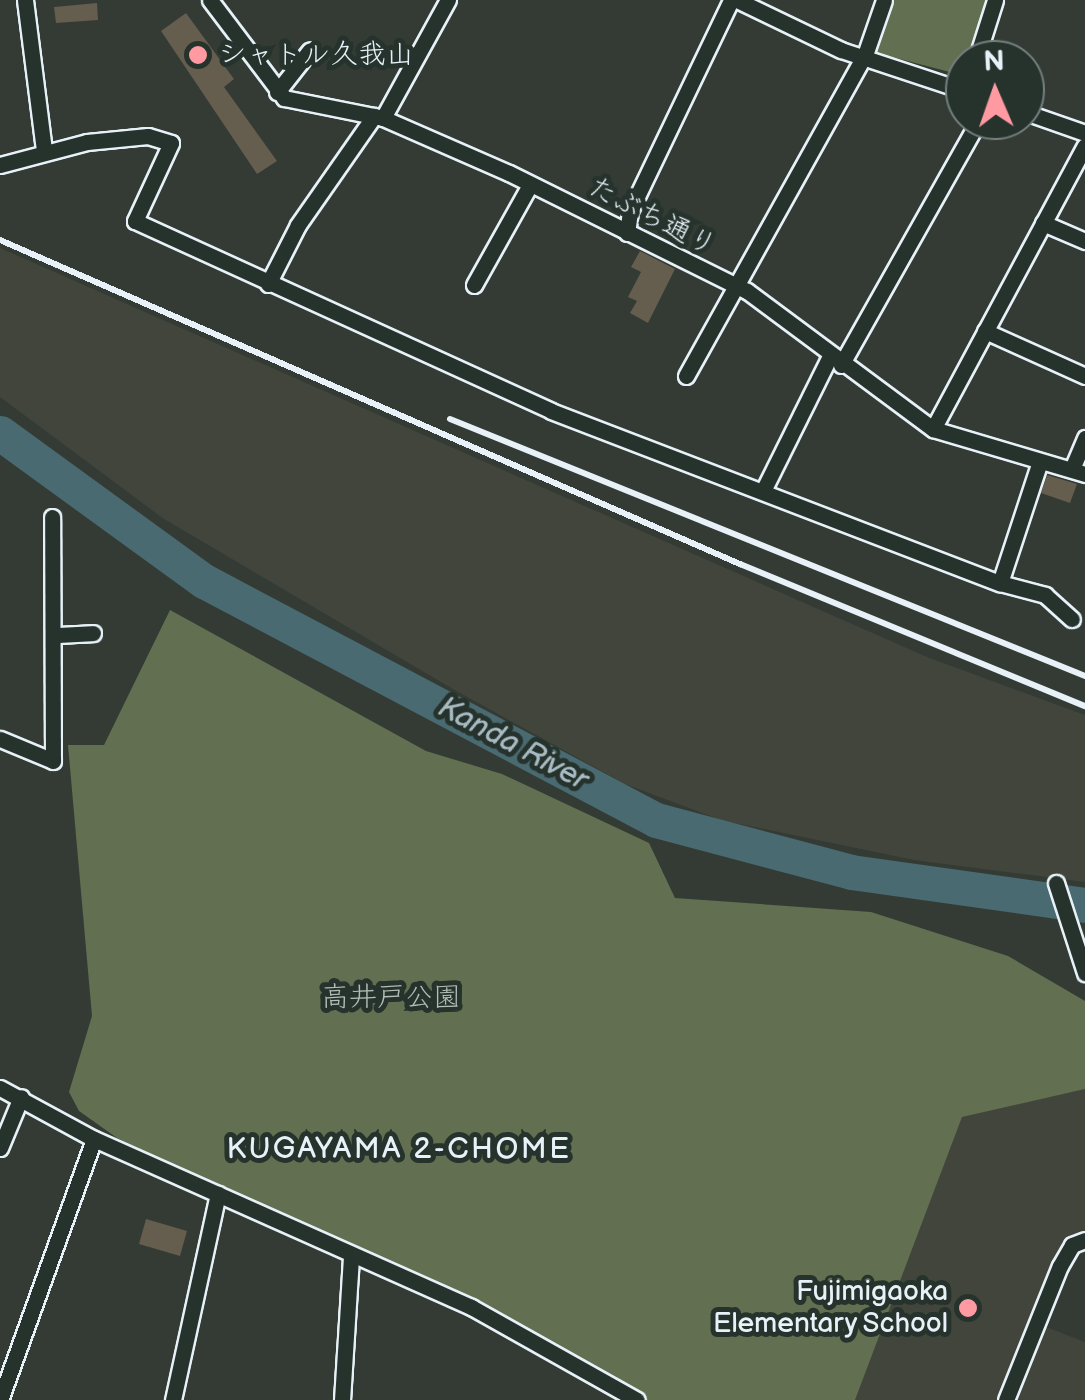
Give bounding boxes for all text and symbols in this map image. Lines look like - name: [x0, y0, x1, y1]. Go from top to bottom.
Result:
- place label: シャトル久我山: [218, 38, 414, 72]
- north arrow: [945, 40, 1045, 140]
- marker: シャトル久我山: [187, 44, 209, 66]
- text: N: [983, 45, 1005, 78]
- street label: たぶち通り: [582, 170, 722, 264]
- water label: Kanda River: [432, 690, 594, 798]
- park label: 高井戸公園: [321, 981, 461, 1015]
- district label: KUGAYAMA 2-CHOME: [227, 1131, 571, 1167]
- place label: Fujimigaoka Elementary School: [711, 1275, 948, 1341]
- marker: Fujimigaoka Elementary School: [957, 1297, 979, 1319]

